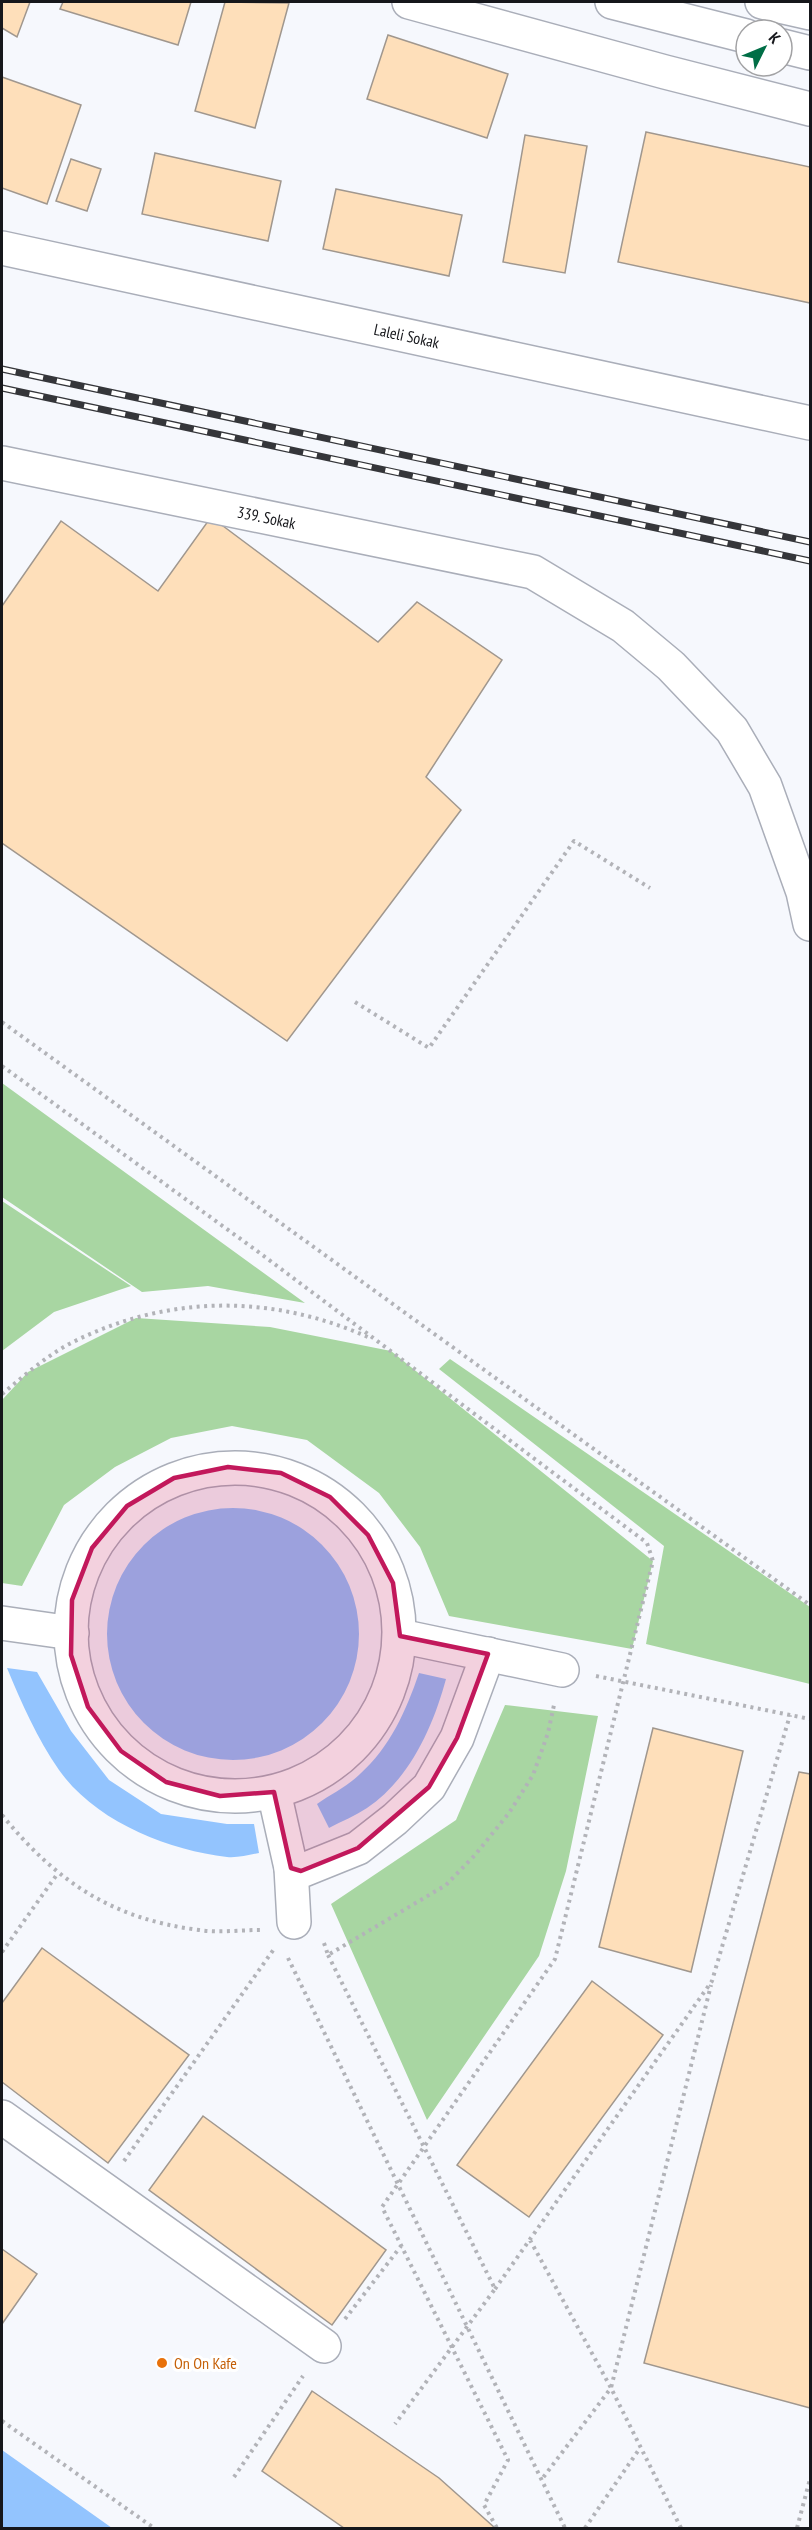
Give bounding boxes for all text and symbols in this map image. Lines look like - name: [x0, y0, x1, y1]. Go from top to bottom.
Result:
- north arrow: [734, 18, 794, 78]
- text: K: [765, 28, 786, 48]
- street label: Laleli Sokak: [372, 319, 442, 353]
- street label: 339. Sokak: [235, 502, 298, 533]
- place label: On On Kafe: [174, 2353, 237, 2373]
- marker: On On Kafe: [155, 2356, 169, 2370]

